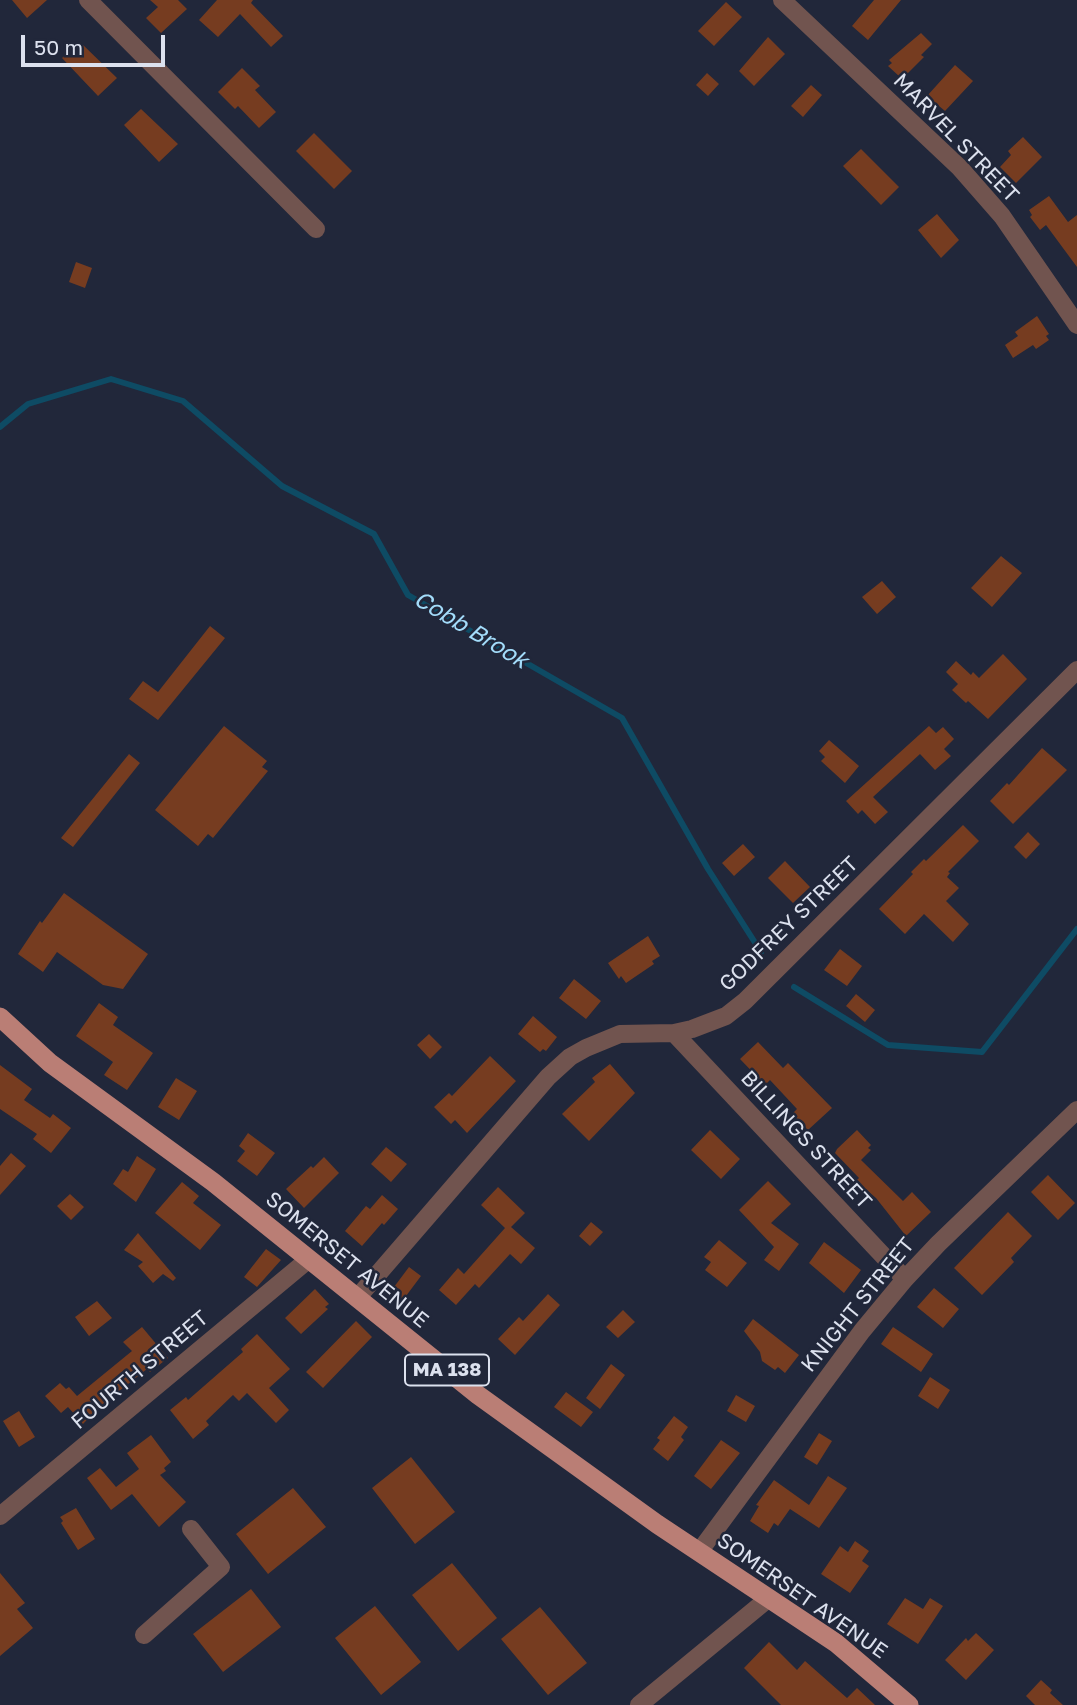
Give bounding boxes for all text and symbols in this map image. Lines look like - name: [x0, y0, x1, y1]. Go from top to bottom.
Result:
- scale bar: [24, 21, 168, 65]
- text: 50 m: [34, 34, 83, 60]
- street label: MARVEL STREET: [888, 68, 1024, 208]
- water label: Cobb Brook: [409, 585, 533, 675]
- street label: GODFREY STREET: [714, 851, 864, 997]
- street label: BILLINGS STREET: [735, 1066, 877, 1214]
- street label: SOMERSET AVENUE: [261, 1187, 433, 1333]
- street label: KNIGHT STREET: [796, 1233, 920, 1377]
- street label: FOURTH STREET: [66, 1305, 214, 1435]
- road number: MA 138: [405, 1354, 489, 1386]
- street label: SOMERSET AVENUE: [712, 1528, 892, 1664]

